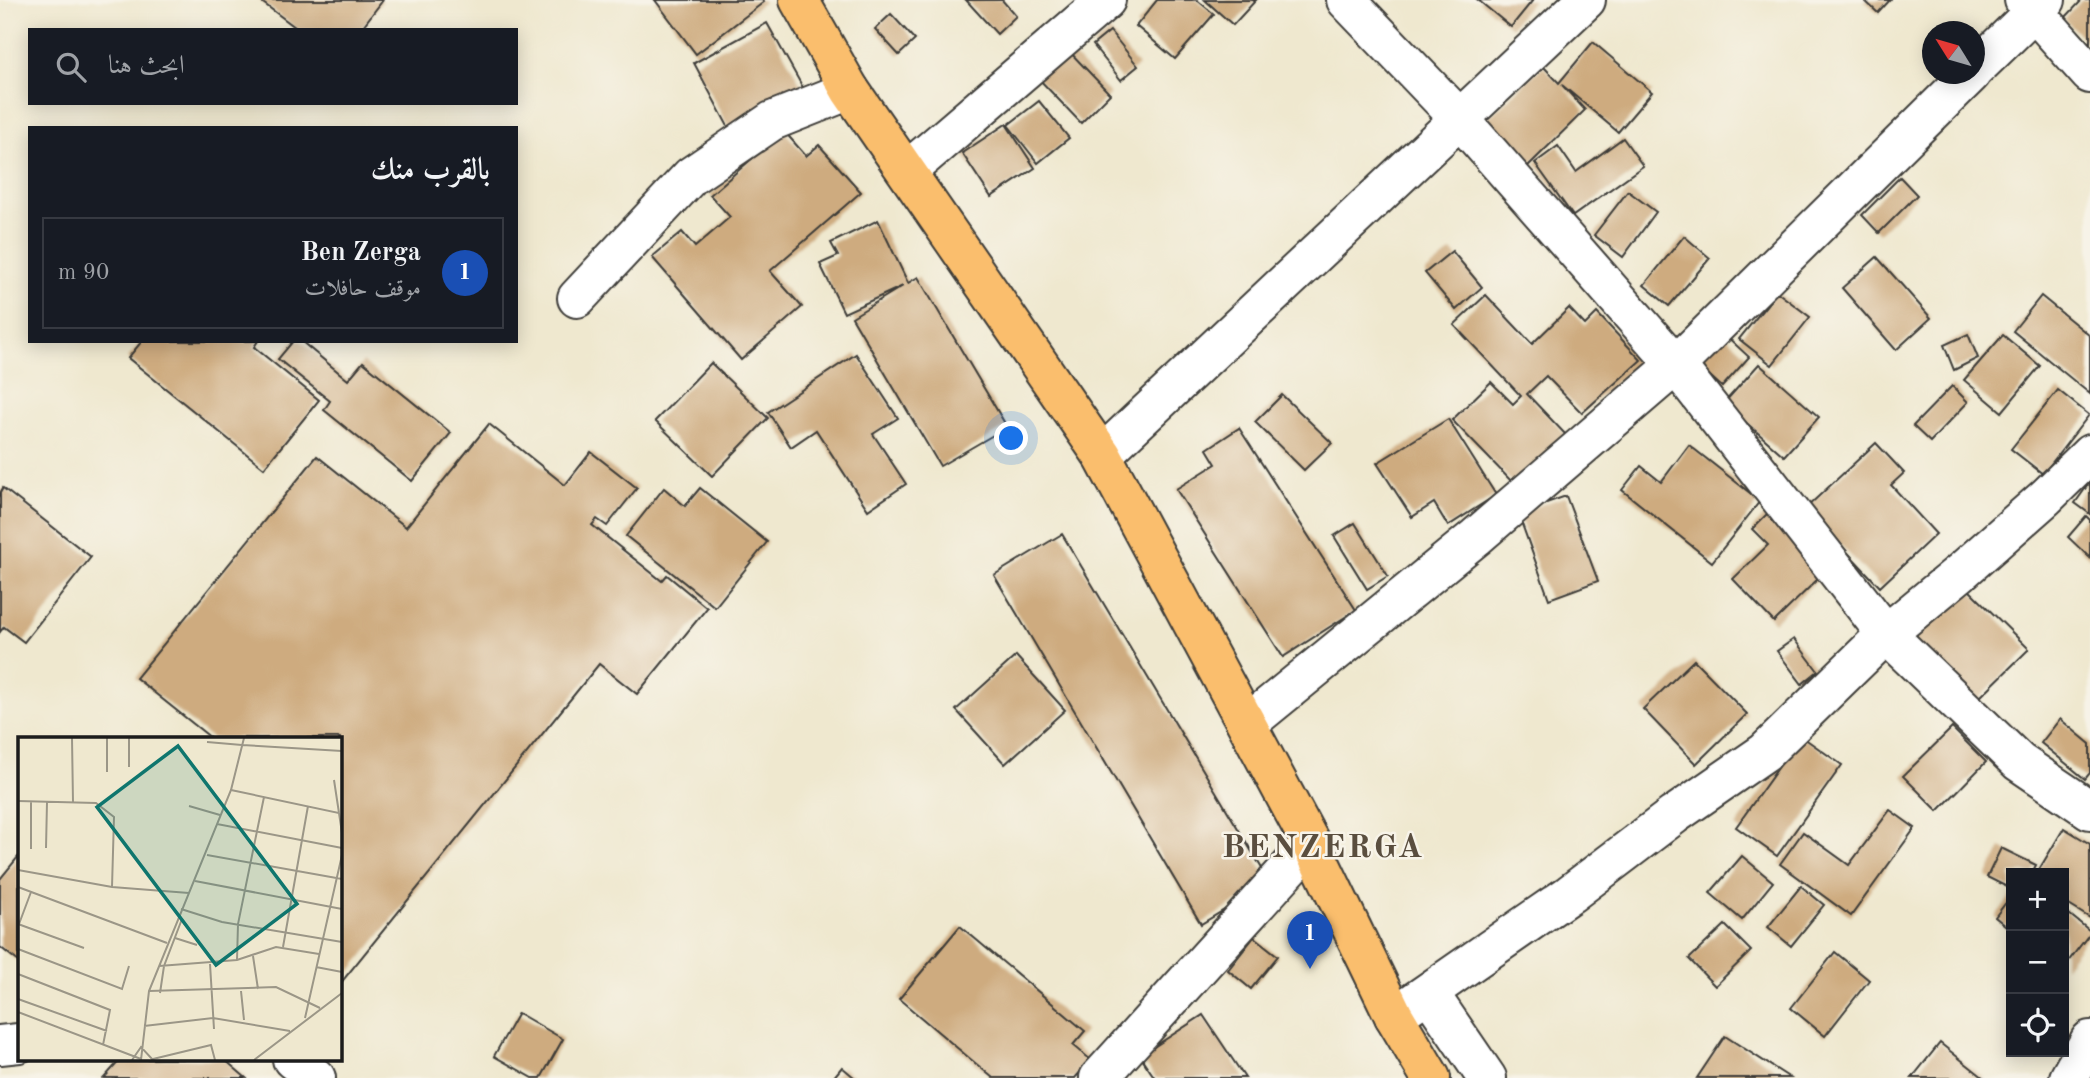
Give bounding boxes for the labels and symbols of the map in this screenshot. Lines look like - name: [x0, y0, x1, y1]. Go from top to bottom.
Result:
- north arrow: [1922, 21, 1985, 84]
- your location: [994, 421, 1028, 455]
- inset map: [18, 737, 341, 1060]
- district label: BENZERGA: [1222, 832, 1424, 865]
- pin: 1: [1287, 911, 1333, 969]

